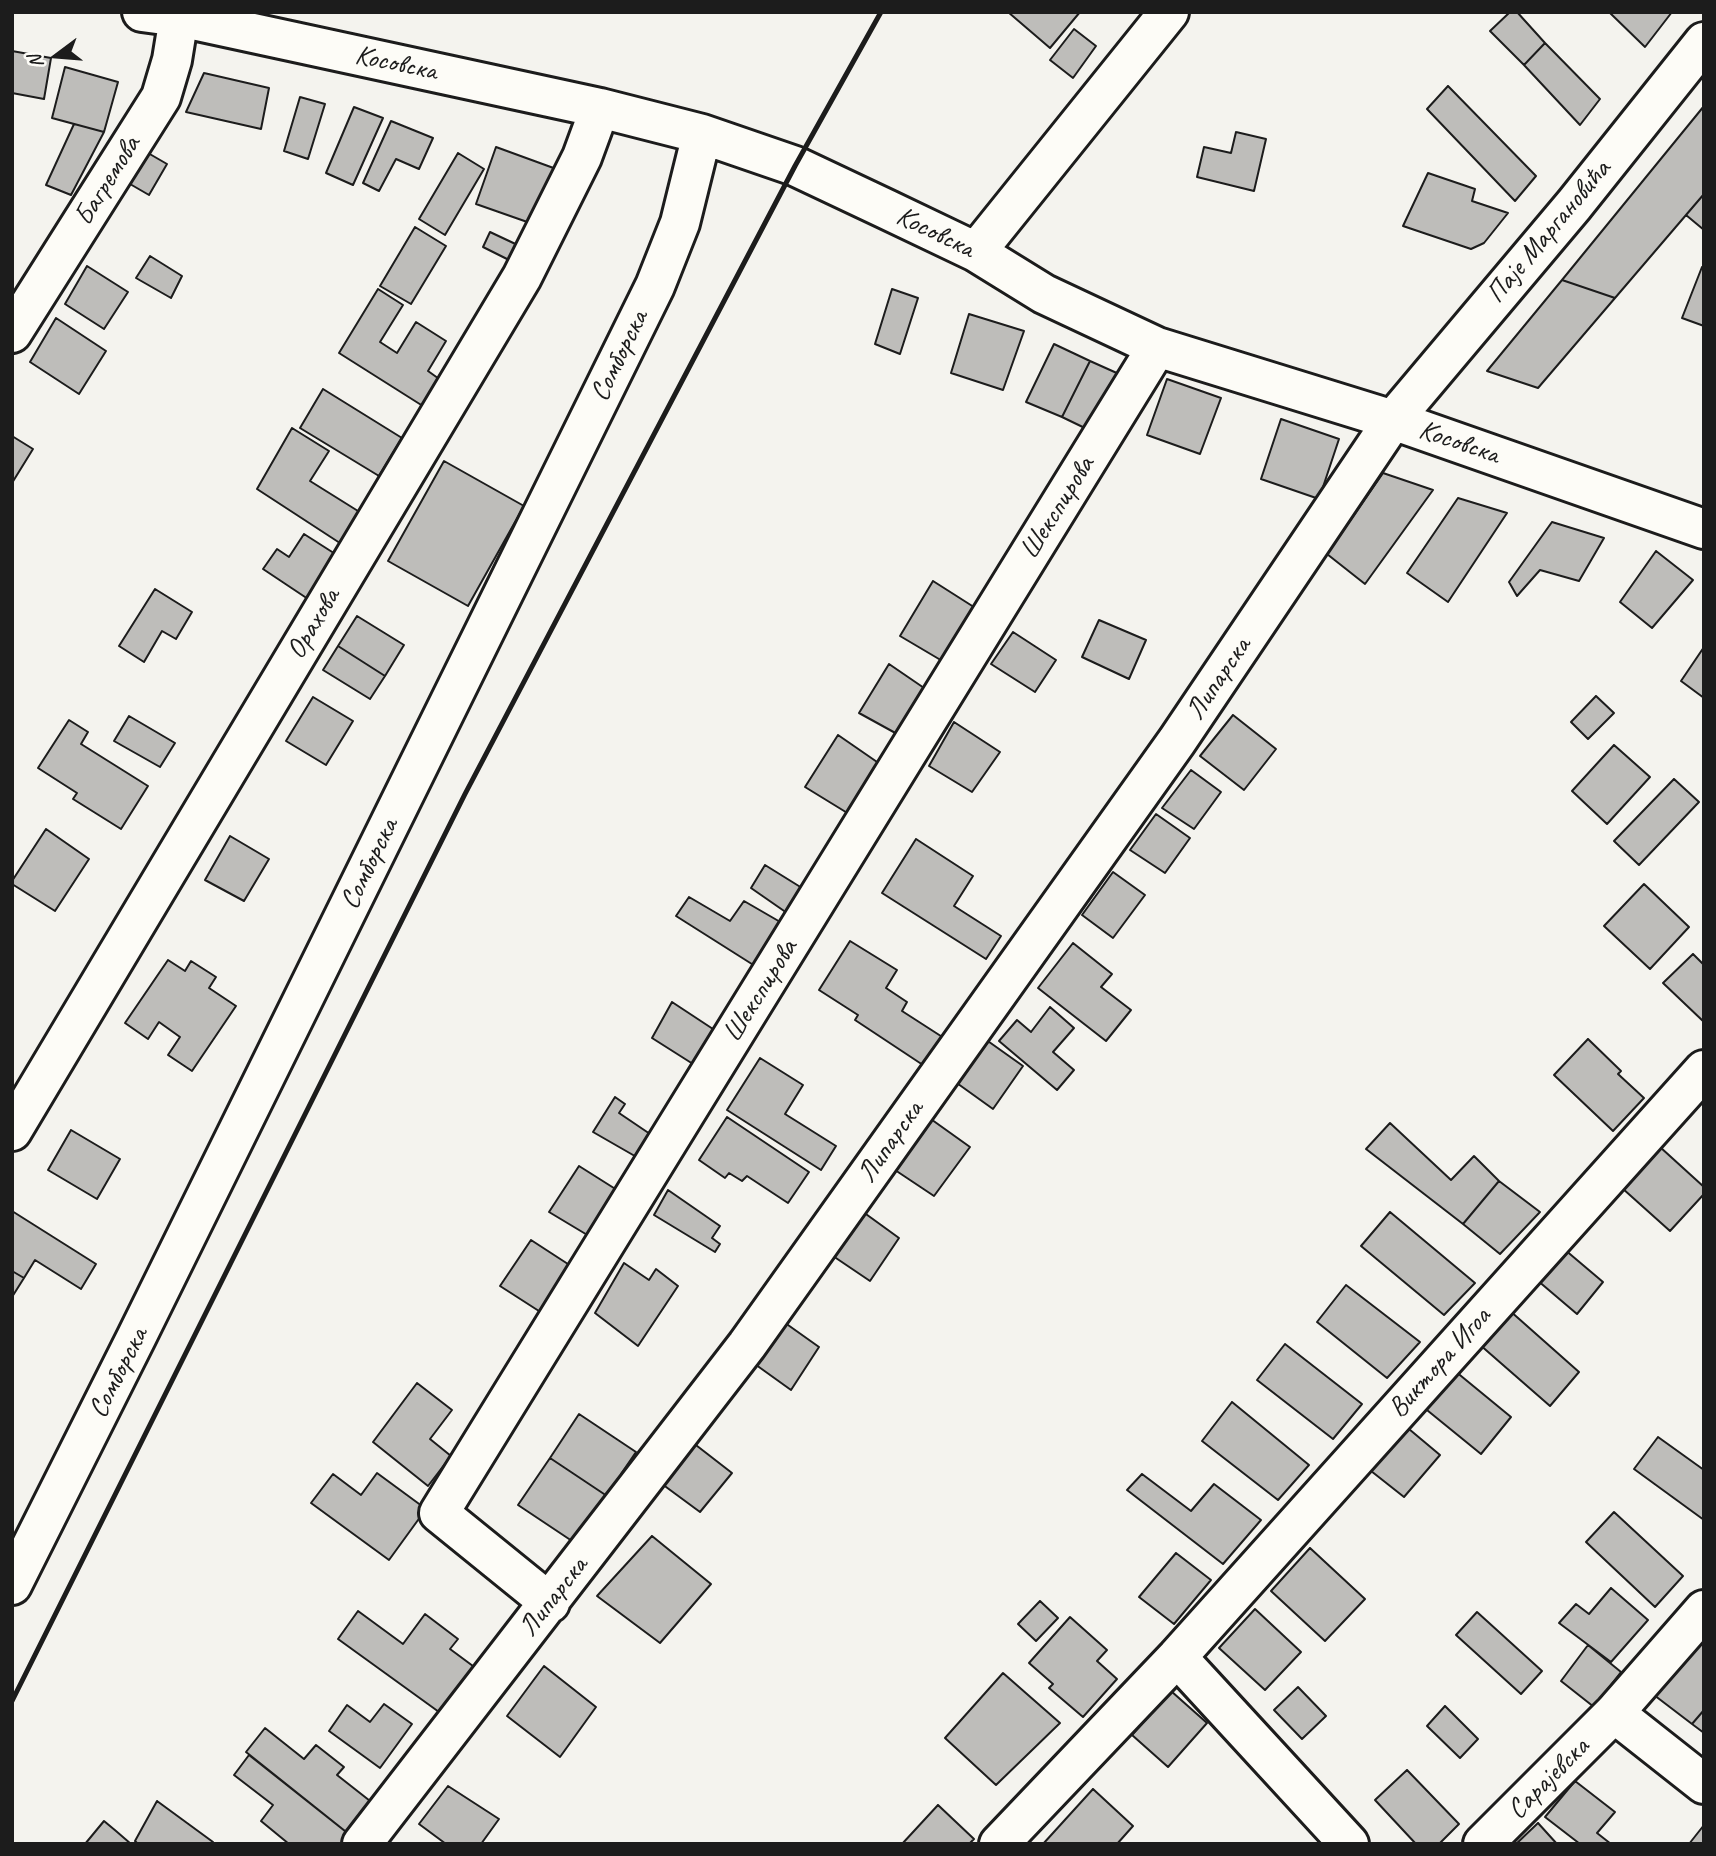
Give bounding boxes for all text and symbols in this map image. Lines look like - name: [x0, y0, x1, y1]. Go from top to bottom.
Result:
- north arrow: [21, 21, 91, 91]
- street label: Косовска: [352, 39, 440, 89]
- text: N: [23, 53, 49, 71]
- street label: Багремова: [67, 130, 149, 232]
- street label: Паје Маргановића: [1479, 154, 1619, 310]
- street label: Косовска: [891, 200, 979, 266]
- street label: Сомборска: [584, 305, 656, 407]
- street label: Косовска: [1414, 414, 1504, 472]
- street label: Шекспирова: [1013, 450, 1103, 566]
- street label: Орахова: [280, 583, 348, 665]
- street label: Липарска: [1179, 631, 1259, 727]
- street label: Сомборска: [334, 813, 406, 915]
- street label: Шекспирова: [716, 933, 806, 1049]
- street label: Липарска: [851, 1095, 931, 1189]
- street label: Виктора Игоа: [1382, 1301, 1498, 1425]
- street label: Сомборска: [82, 1322, 156, 1424]
- street label: Липарска: [512, 1550, 596, 1644]
- street label: Сарајевска: [1501, 1731, 1597, 1827]

